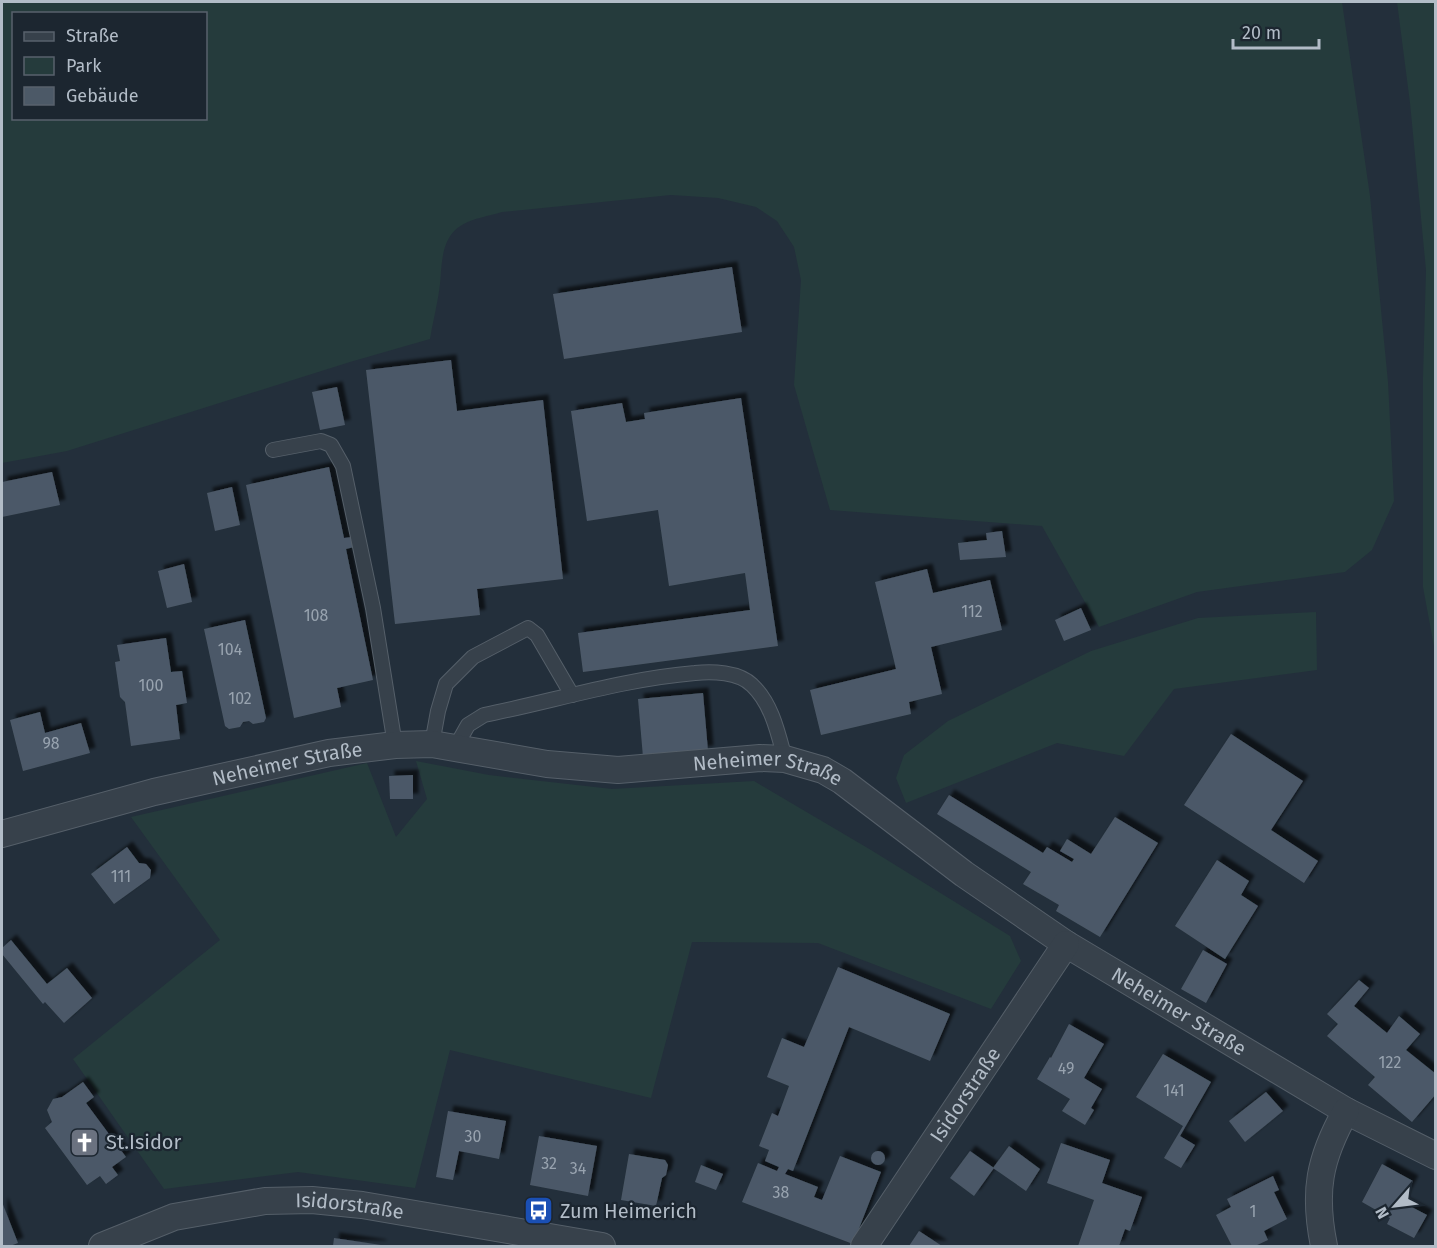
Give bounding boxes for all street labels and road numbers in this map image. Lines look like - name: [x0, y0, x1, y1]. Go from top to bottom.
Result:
- street label: Neheimer Straße: [210, 737, 364, 791]
- street label: Neheimer Straße: [692, 746, 847, 791]
- street label: Neheimer Straße: [1107, 962, 1251, 1061]
- street label: Isidorstraße: [925, 1043, 1006, 1147]
- street label: Isidorstraße: [295, 1188, 406, 1224]

